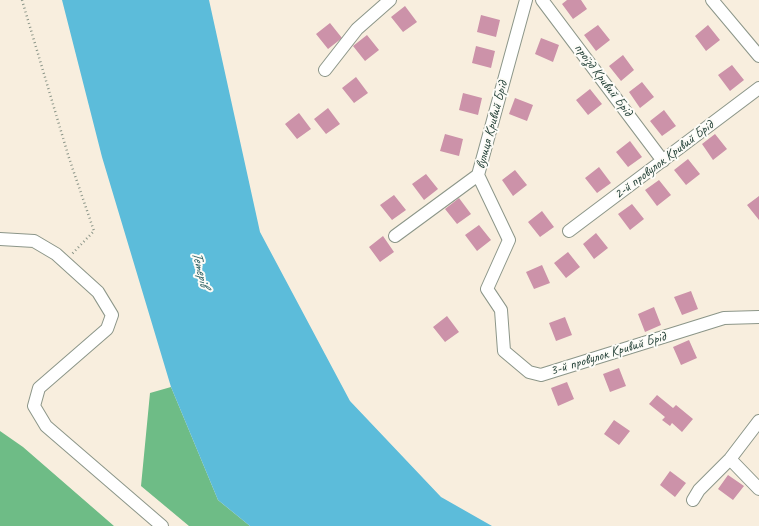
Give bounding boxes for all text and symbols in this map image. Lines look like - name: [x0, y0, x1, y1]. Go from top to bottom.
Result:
- street label: проїзд Кривий Брід: [570, 40, 636, 120]
- street label: вулиця Кривий Брід: [472, 79, 512, 171]
- street label: 2-й провулок Кривий Брід: [611, 117, 717, 203]
- water label: Тетерів: [187, 250, 213, 288]
- street label: 3-й провулок Кривий Брід: [548, 328, 668, 380]

